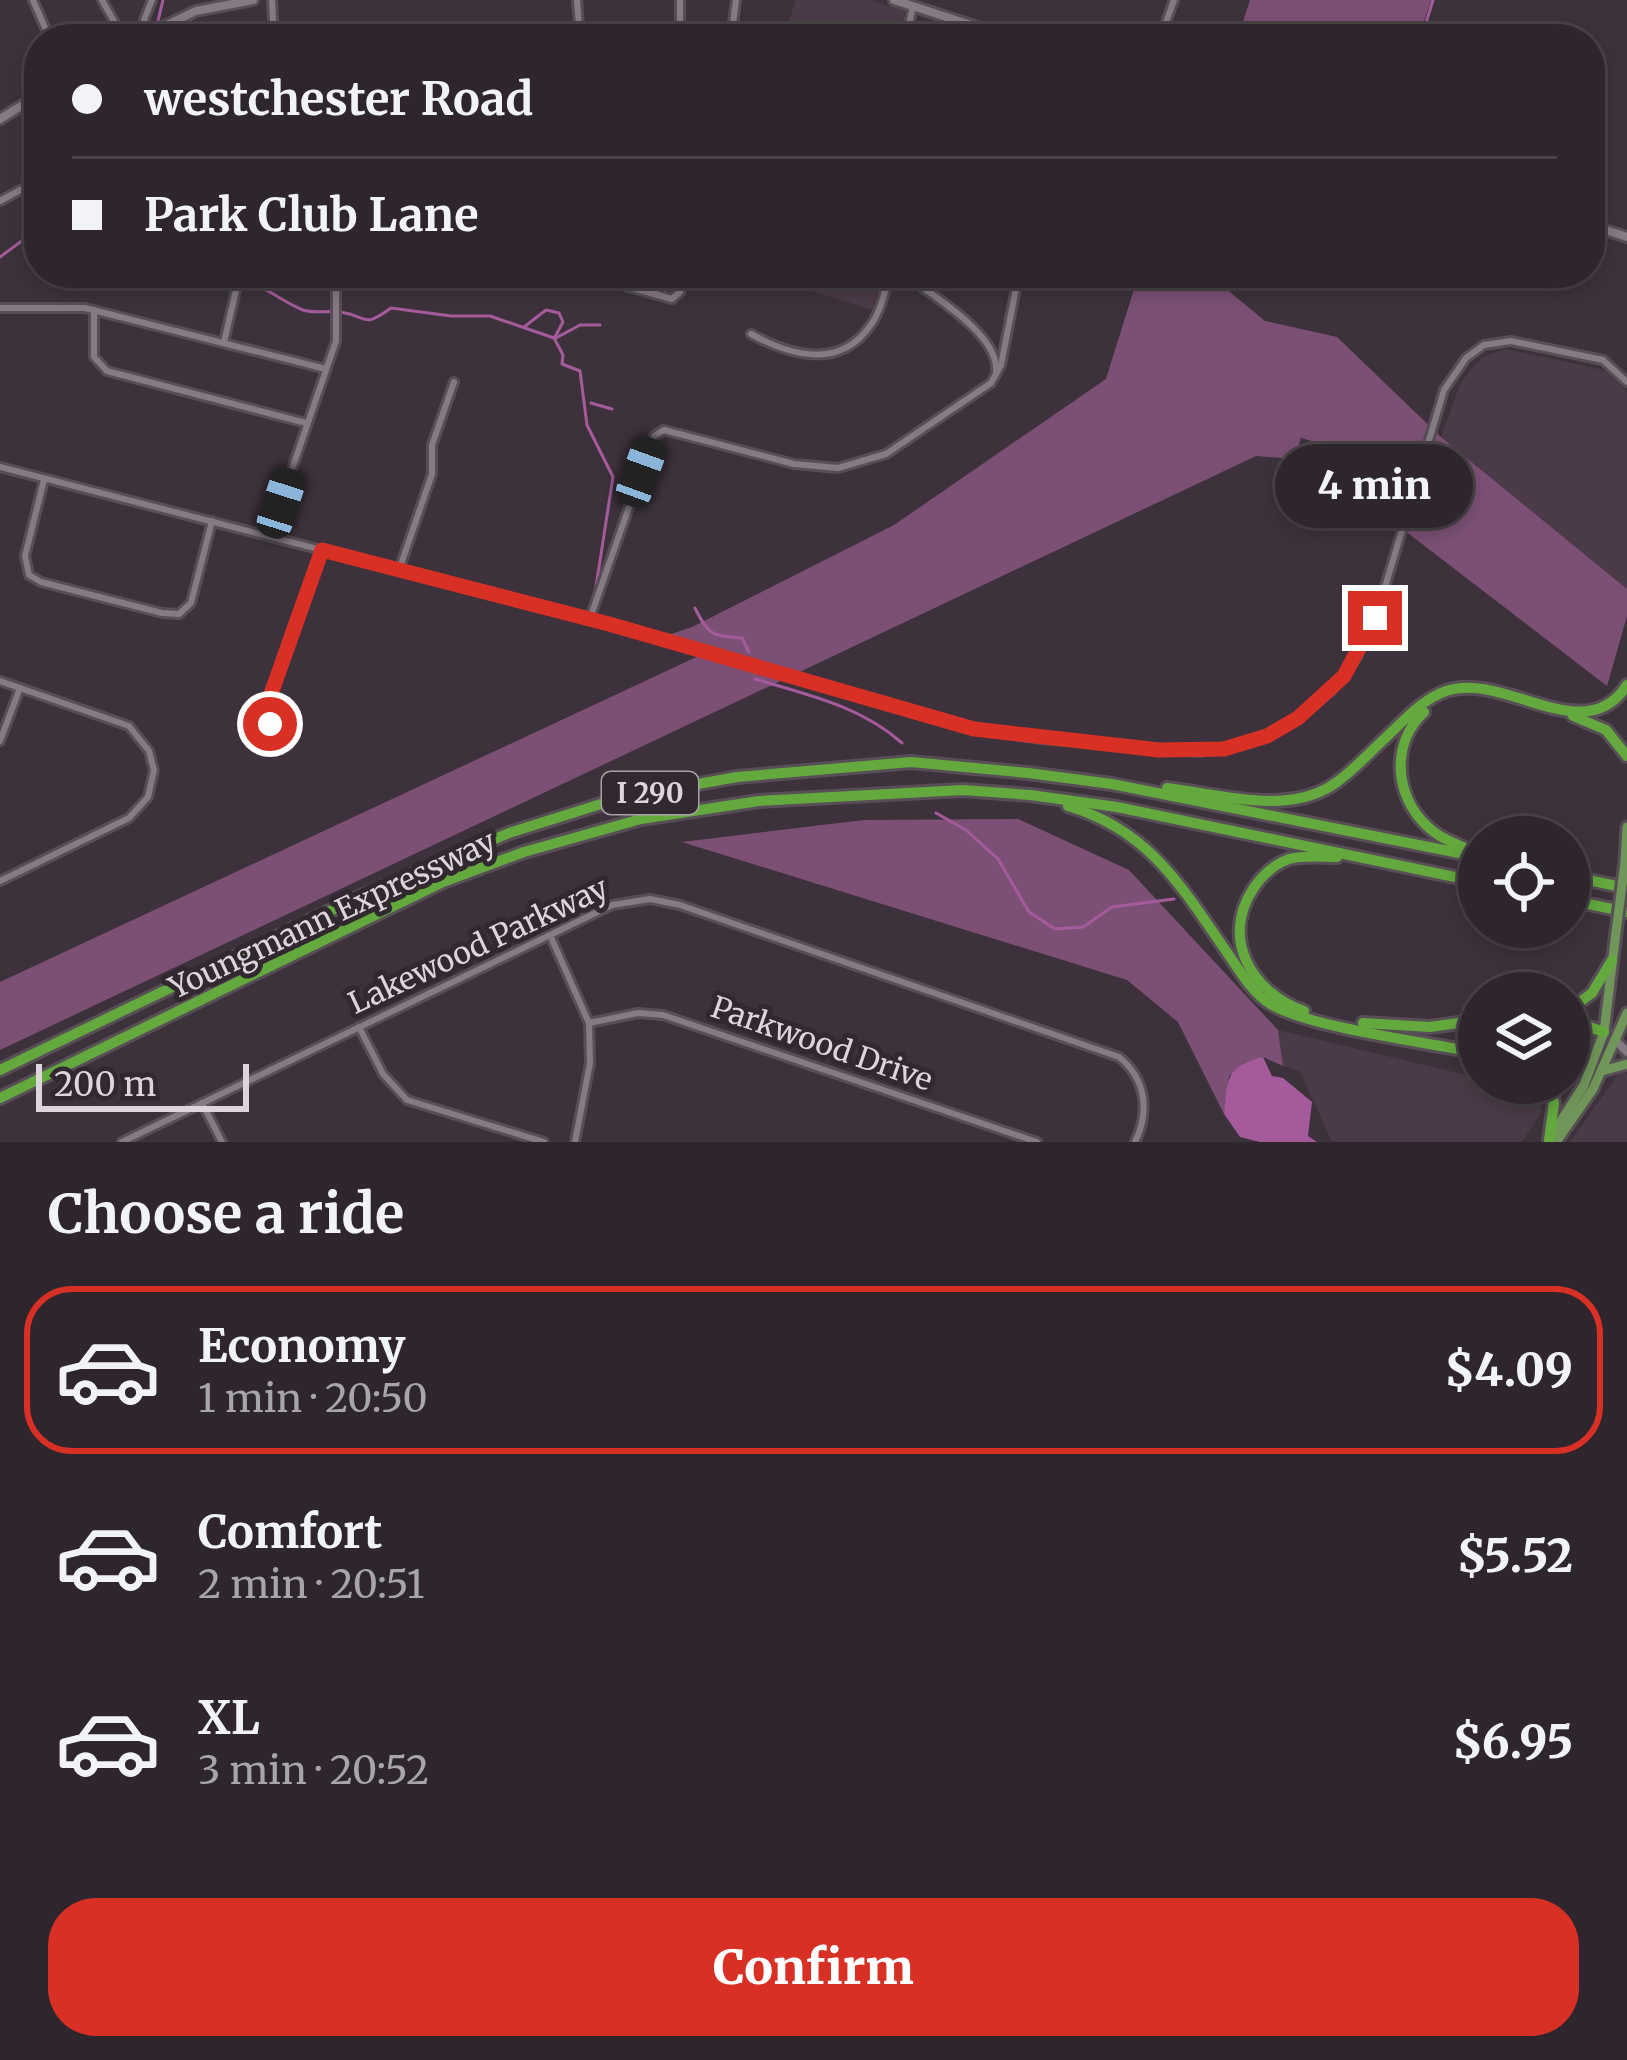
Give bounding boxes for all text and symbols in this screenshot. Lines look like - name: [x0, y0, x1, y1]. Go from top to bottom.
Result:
- text: westchester Road: [144, 71, 533, 127]
- text: Park Club Lane: [144, 187, 478, 243]
- car: [612, 432, 670, 512]
- callout: 4 min: [1276, 444, 1474, 528]
- text: 4 min: [1317, 461, 1431, 510]
- car: [253, 463, 309, 543]
- route end: [1348, 591, 1402, 645]
- route start: [243, 697, 297, 751]
- road number: I 290: [602, 772, 698, 814]
- map controls: [1458, 816, 1590, 1104]
- button: locate: [1458, 816, 1590, 948]
- street label: Youngmann Expressway: [162, 821, 502, 1007]
- street label: Lakewood Parkway: [342, 868, 614, 1022]
- button: layers: [1458, 972, 1590, 1104]
- street label: Parkwood Drive: [706, 987, 938, 1099]
- scale bar: [36, 1058, 249, 1111]
- text: 200 m: [54, 1064, 156, 1105]
- text: Choose a ride: [48, 1180, 404, 1248]
- icon: car: [54, 1316, 162, 1424]
- text: Economy: [198, 1318, 406, 1374]
- text: $4.09: [1445, 1342, 1573, 1398]
- text: 1 min · 20:50: [198, 1374, 428, 1423]
- icon: car: [54, 1502, 162, 1610]
- text: Comfort: [198, 1504, 382, 1560]
- text: $5.52: [1457, 1528, 1573, 1584]
- text: 2 min · 20:51: [198, 1560, 424, 1609]
- icon: car: [54, 1688, 162, 1796]
- text: XL: [198, 1690, 260, 1746]
- text: $6.95: [1452, 1714, 1573, 1770]
- text: 3 min · 20:52: [198, 1746, 429, 1795]
- button: Confirm: [48, 1898, 1579, 2036]

